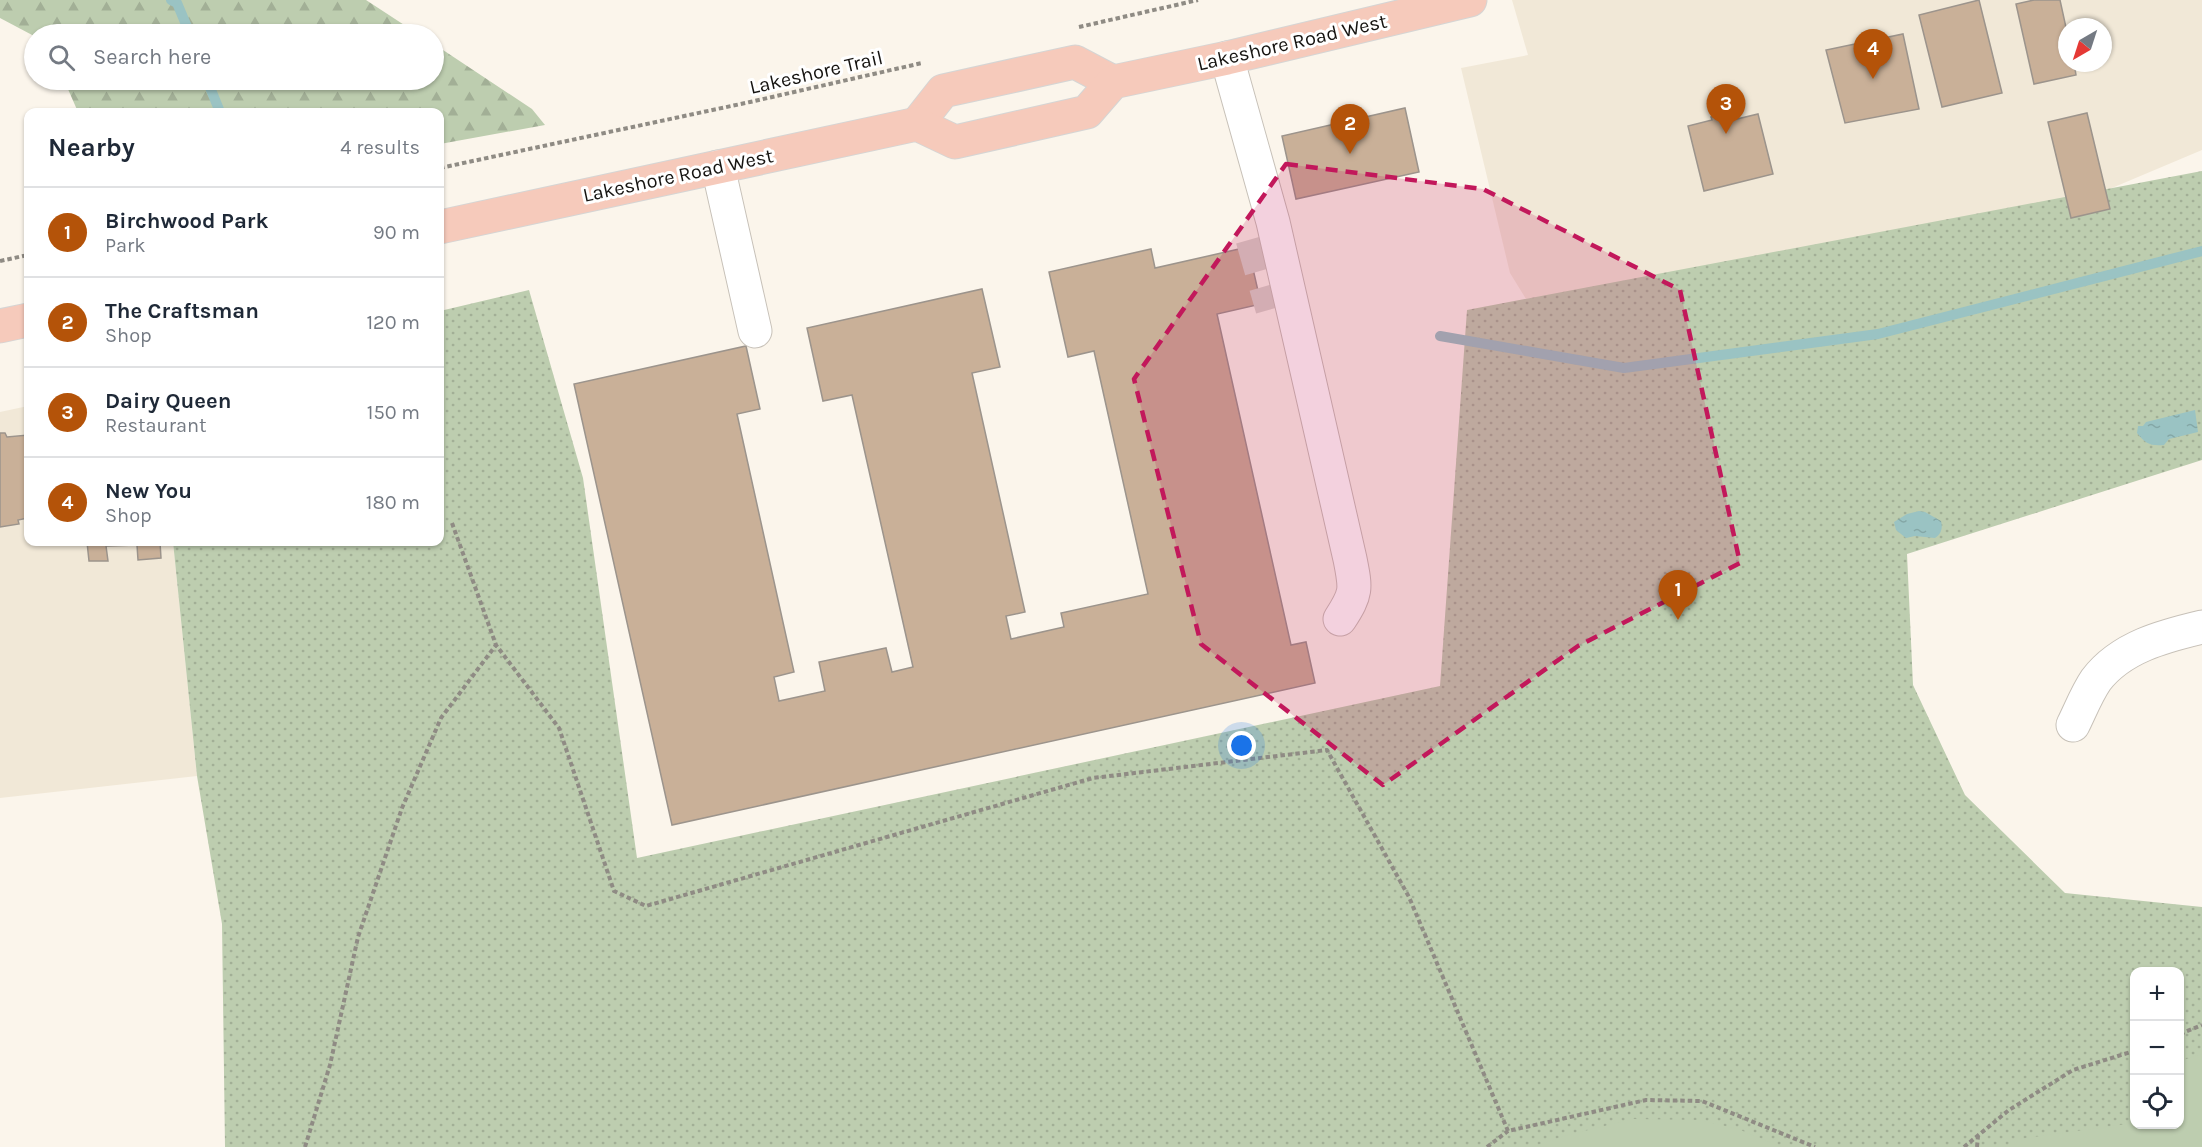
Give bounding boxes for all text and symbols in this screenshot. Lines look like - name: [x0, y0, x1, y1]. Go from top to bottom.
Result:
- street label: Lakeshore Road West: [1195, 9, 1390, 76]
- north arrow: [2058, 18, 2112, 72]
- search box: [24, 24, 444, 90]
- pin: 4: [1854, 29, 1892, 79]
- icon: search: [45, 41, 78, 74]
- text: Search here: [93, 44, 211, 70]
- street label: Lakeshore Trail: [747, 46, 885, 99]
- pin: 3: [1706, 84, 1746, 134]
- pin: 2: [1330, 104, 1370, 154]
- text: Nearby: [48, 132, 135, 163]
- text: 4 results: [340, 136, 420, 159]
- street label: Lakeshore Road West: [581, 144, 776, 207]
- text: Birchwood Park: [105, 208, 268, 234]
- text: 1: [64, 221, 71, 244]
- text: 90 m: [373, 221, 420, 244]
- text: Park: [105, 234, 146, 257]
- text: The Craftsman: [105, 298, 259, 324]
- text: 2: [61, 311, 74, 334]
- text: 120 m: [366, 311, 420, 334]
- text: Shop: [105, 324, 152, 347]
- text: Dairy Queen: [105, 388, 231, 414]
- text: 3: [61, 401, 74, 424]
- text: 150 m: [367, 401, 420, 424]
- text: Restaurant: [105, 414, 207, 437]
- text: New You: [105, 478, 192, 504]
- text: 4: [62, 491, 73, 514]
- text: 180 m: [366, 491, 420, 514]
- text: Shop: [105, 504, 152, 527]
- pin: 1: [1658, 570, 1698, 620]
- your location: [1227, 731, 1256, 760]
- map controls: [2130, 967, 2184, 1129]
- button: +: [2130, 967, 2184, 1021]
- button: −: [2130, 1021, 2184, 1075]
- button: locate: [2130, 1075, 2184, 1129]

